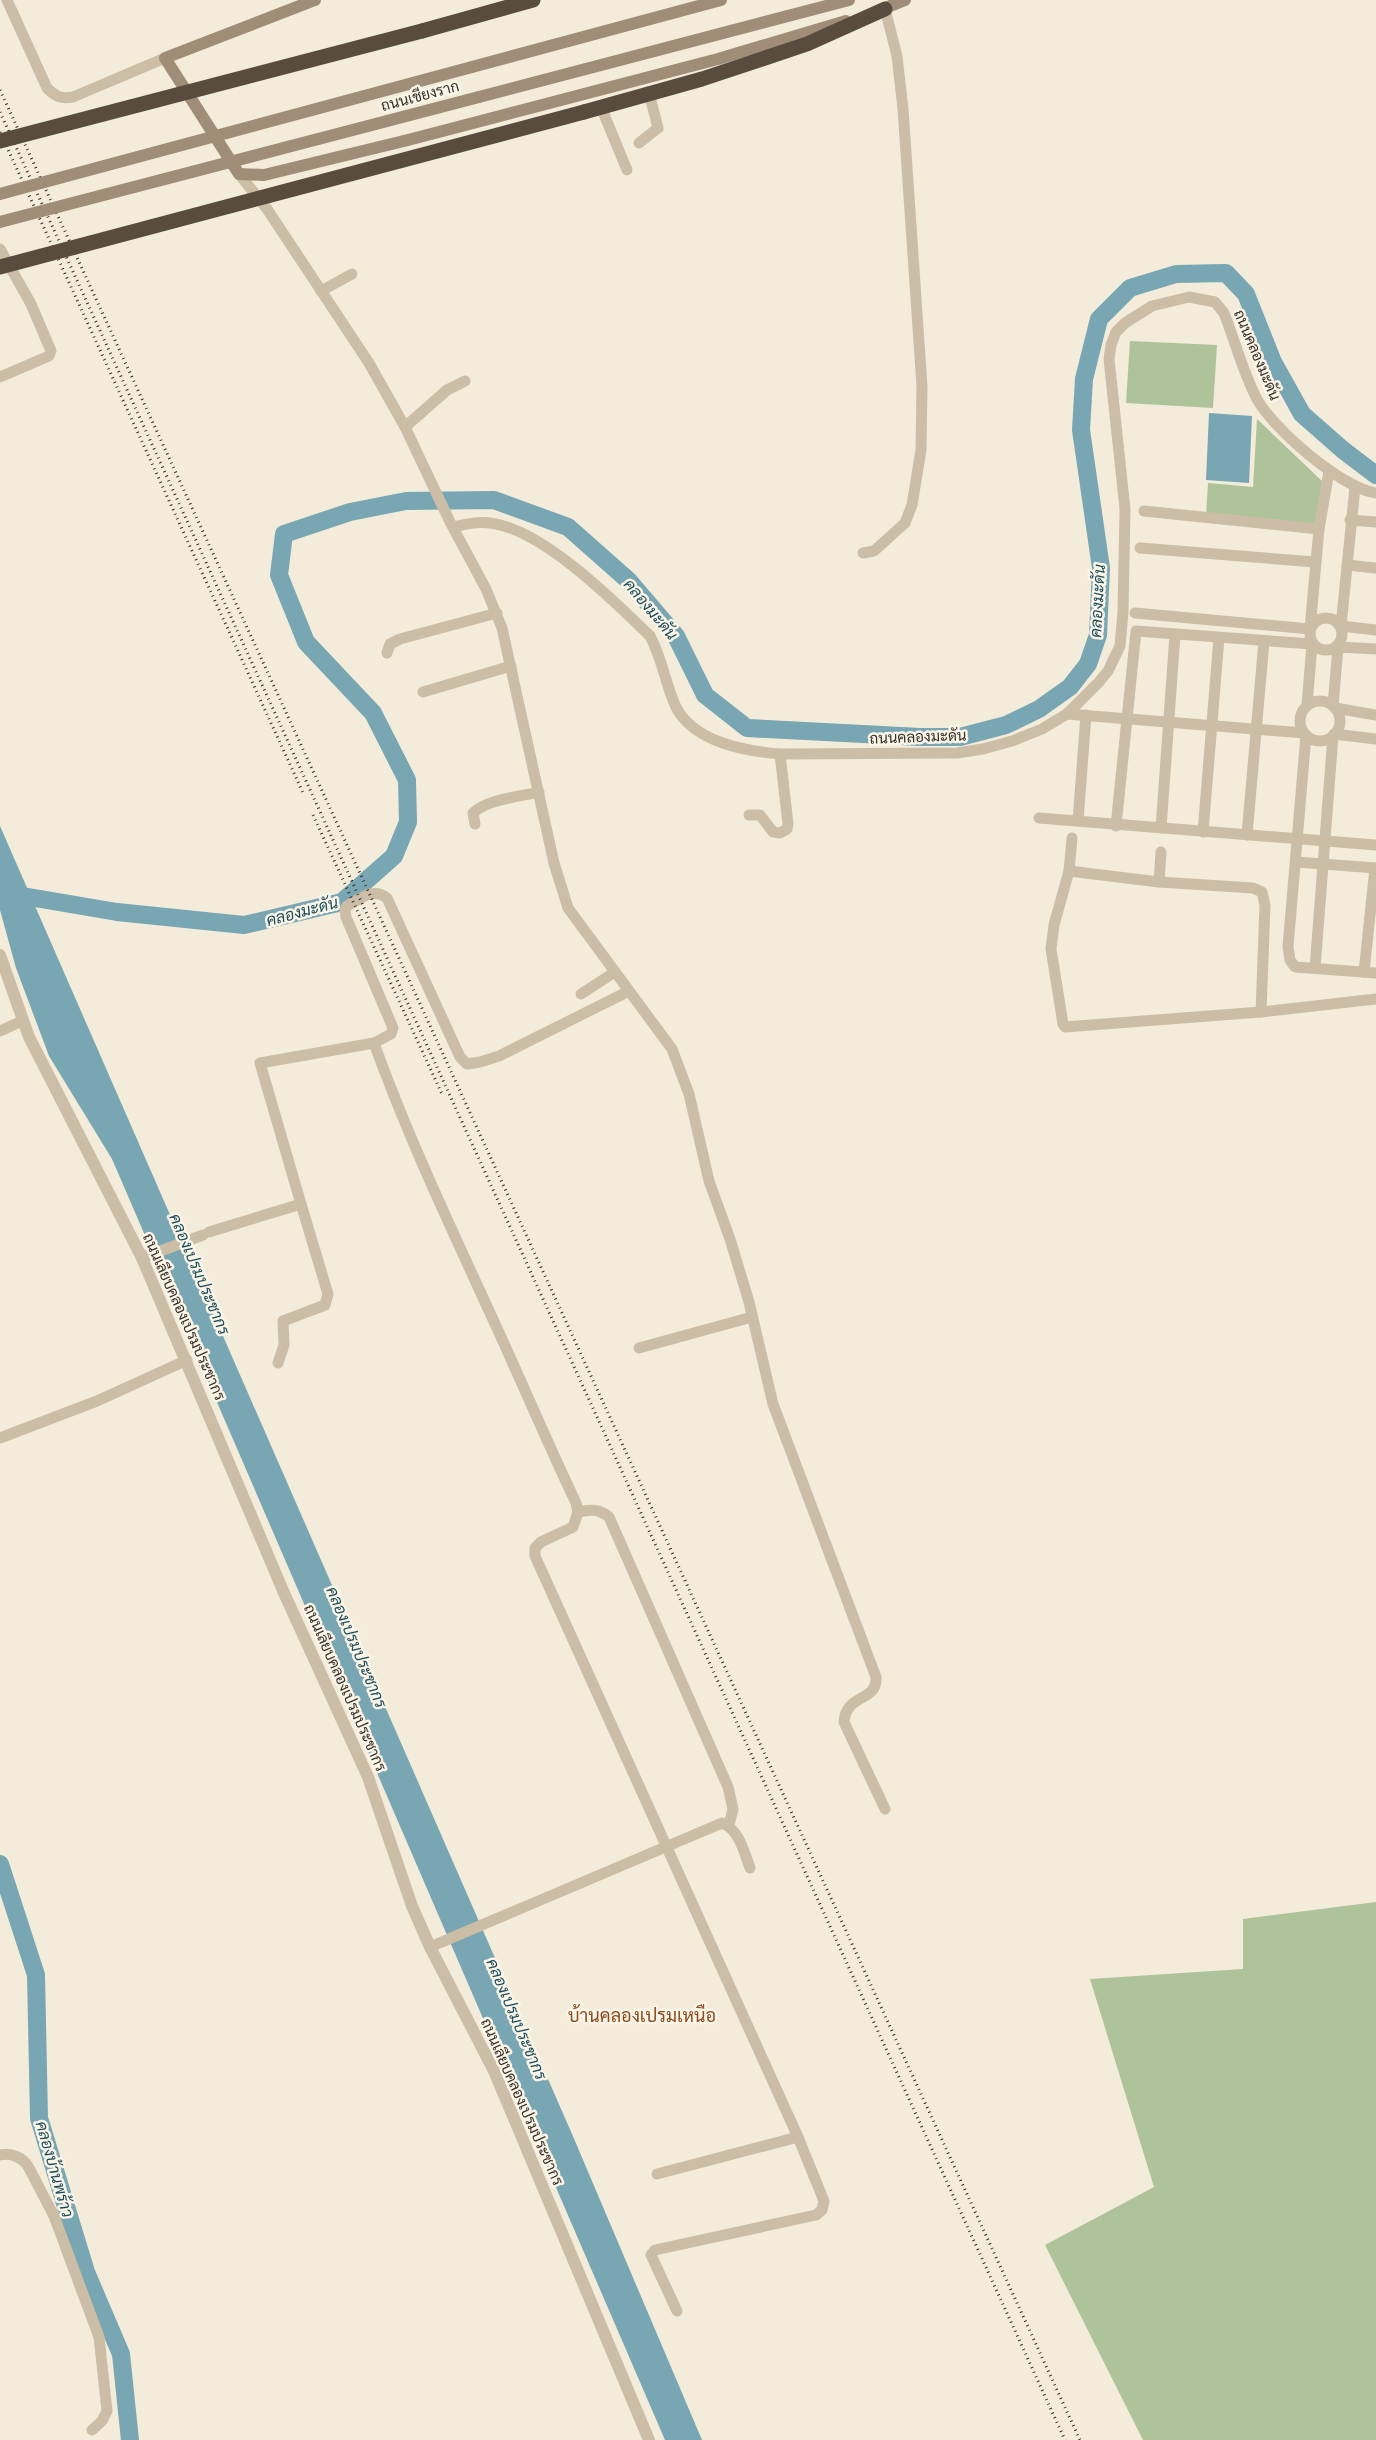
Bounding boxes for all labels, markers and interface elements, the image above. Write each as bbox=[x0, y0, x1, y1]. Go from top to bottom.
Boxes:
street label: ถนนเชียงราก bbox=[378, 75, 461, 115]
street label: ถนนคลองมะดัน bbox=[1230, 306, 1286, 403]
water label: คลองมะดัน bbox=[1084, 564, 1110, 638]
water label: คลองมะดัน bbox=[619, 574, 683, 644]
street label: ถนนคลองมะดัน bbox=[869, 724, 967, 748]
water label: คลองมะดัน bbox=[264, 891, 340, 931]
water label: คลองเปรมประชากร bbox=[165, 1210, 236, 1339]
street label: ถนนเลียบคลองเปรมประชากร bbox=[139, 1230, 231, 1403]
water label: คลองเปรมประชากร bbox=[322, 1583, 393, 1712]
street label: ถนนเลียบคลองเปรมประชากร bbox=[300, 1601, 392, 1774]
water label: คลองเปรมประชากร bbox=[482, 1955, 553, 2084]
district label: บ้านคลองเปรมเหนือ bbox=[568, 2003, 716, 2027]
street label: ถนนเลียบคลองเปรมประชากร bbox=[477, 2015, 569, 2188]
water label: คลองบ้านพร้าว bbox=[31, 2118, 79, 2220]

